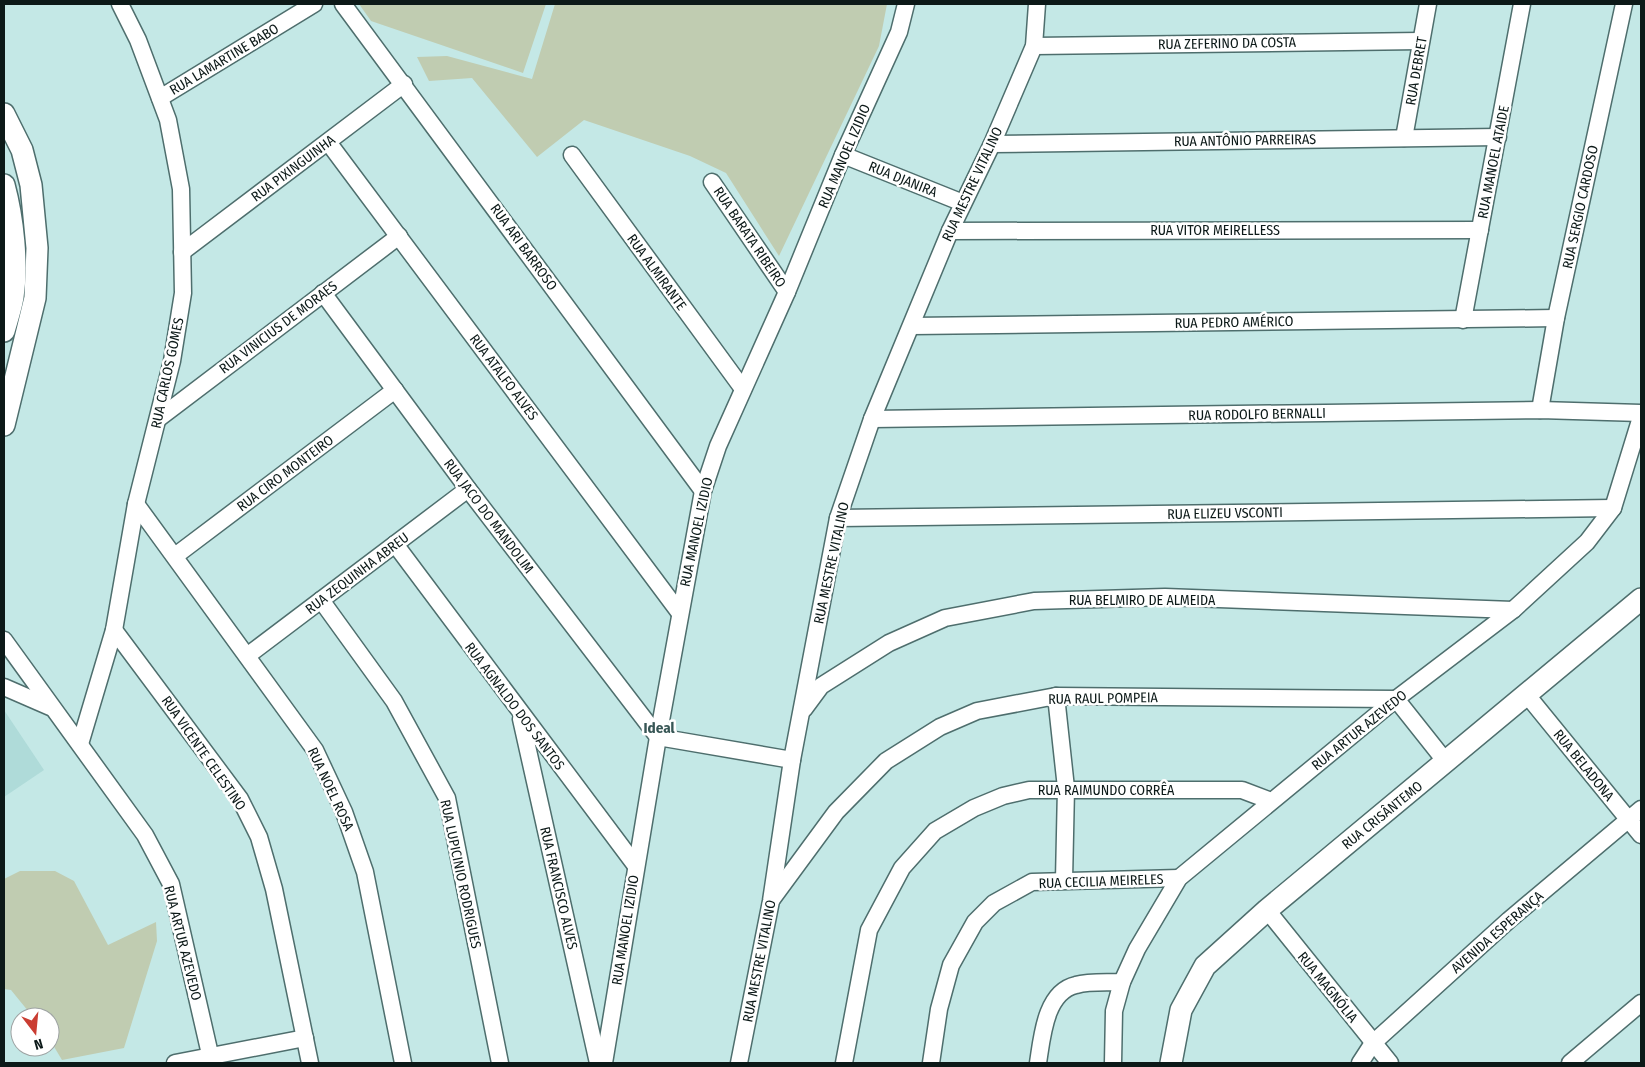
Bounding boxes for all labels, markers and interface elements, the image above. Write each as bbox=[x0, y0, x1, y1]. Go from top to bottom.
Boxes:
street label: RUA LAMARTINE BABO bbox=[167, 20, 282, 99]
street label: RUA ZEFERINO DA COSTA bbox=[1158, 34, 1297, 53]
street label: RUA DEBRET bbox=[1402, 35, 1431, 107]
street label: RUA MANOEL IZIDIO bbox=[815, 101, 874, 211]
street label: RUA MANOEL ATAIDE bbox=[1474, 104, 1513, 220]
street label: RUA MESTRE VITALINO bbox=[938, 124, 1007, 244]
street label: RUA ANTÔNIO PARREIRAS bbox=[1174, 130, 1316, 150]
street label: RUA PIXINGUINHA bbox=[248, 131, 339, 205]
street label: RUA SERGIO CARDOSO bbox=[1559, 144, 1602, 270]
street label: RUA DJANIRA bbox=[866, 158, 940, 201]
street label: RUA BARATA RIBEIRO bbox=[710, 184, 790, 291]
street label: RUA ARI BARROSO bbox=[486, 201, 561, 294]
street label: RUA VITOR MEIRELLESS bbox=[1150, 222, 1280, 239]
street label: RUA ALMIRANTE bbox=[623, 231, 690, 314]
street label: RUA VINICIUS DE MORAES bbox=[216, 277, 341, 377]
street label: RUA PEDRO AMÉRICO bbox=[1175, 312, 1294, 332]
street label: RUA CARLOS GOMES bbox=[147, 316, 188, 430]
street label: RUA ATALFO ALVES bbox=[466, 331, 542, 424]
street label: RUA RODOLFO BERNALLI bbox=[1188, 405, 1326, 424]
street label: RUA CIRO MONTEIRO bbox=[234, 431, 337, 515]
street label: RUA JACO DO MANDOLIM bbox=[440, 456, 537, 577]
street label: RUA MANOEL IZIDIO bbox=[677, 476, 716, 588]
street label: RUA MESTRE VITALINO bbox=[810, 500, 853, 626]
street label: RUA ELIZEU VSCONTI bbox=[1167, 504, 1283, 523]
street label: RUA ZEQUINHA ABREU bbox=[302, 529, 412, 618]
street label: RUA BELMIRO DE ALMEIDA bbox=[1069, 592, 1216, 609]
street label: RUA AGNALDO DOS SANTOS bbox=[461, 639, 568, 774]
street label: RUA ARTUR AZEVEDO bbox=[1308, 687, 1411, 774]
street label: RUA RAUL POMPEIA bbox=[1048, 689, 1159, 708]
street label: RUA VICENTE CELESTINO bbox=[158, 693, 250, 814]
district label: Ideal bbox=[643, 719, 675, 737]
street label: RUA BELADONA bbox=[1550, 726, 1618, 805]
street label: RUA NOEL ROSA bbox=[304, 745, 358, 834]
street label: RUA CRISÂNTEMO bbox=[1338, 777, 1426, 853]
street label: RUA RAIMUNDO CORRÊA bbox=[1038, 781, 1175, 799]
street label: RUA LUPICINIO RODRIGUES bbox=[436, 798, 485, 950]
street label: RUA FRANCISCO ALVES bbox=[536, 825, 581, 951]
street label: RUA CECILIA MEIRELES bbox=[1038, 871, 1164, 892]
street label: RUA MANOEL IZIDIO bbox=[608, 873, 643, 986]
street label: RUA ARTUR AZEVEDO bbox=[160, 884, 205, 1003]
street label: AVENIDA ESPERANÇA bbox=[1448, 887, 1547, 977]
street label: RUA MESTRE VITALINO bbox=[739, 898, 780, 1024]
street label: RUA MAGNÓLIA bbox=[1294, 948, 1362, 1027]
north arrow bbox=[10, 1007, 60, 1057]
text: N bbox=[32, 1035, 45, 1053]

